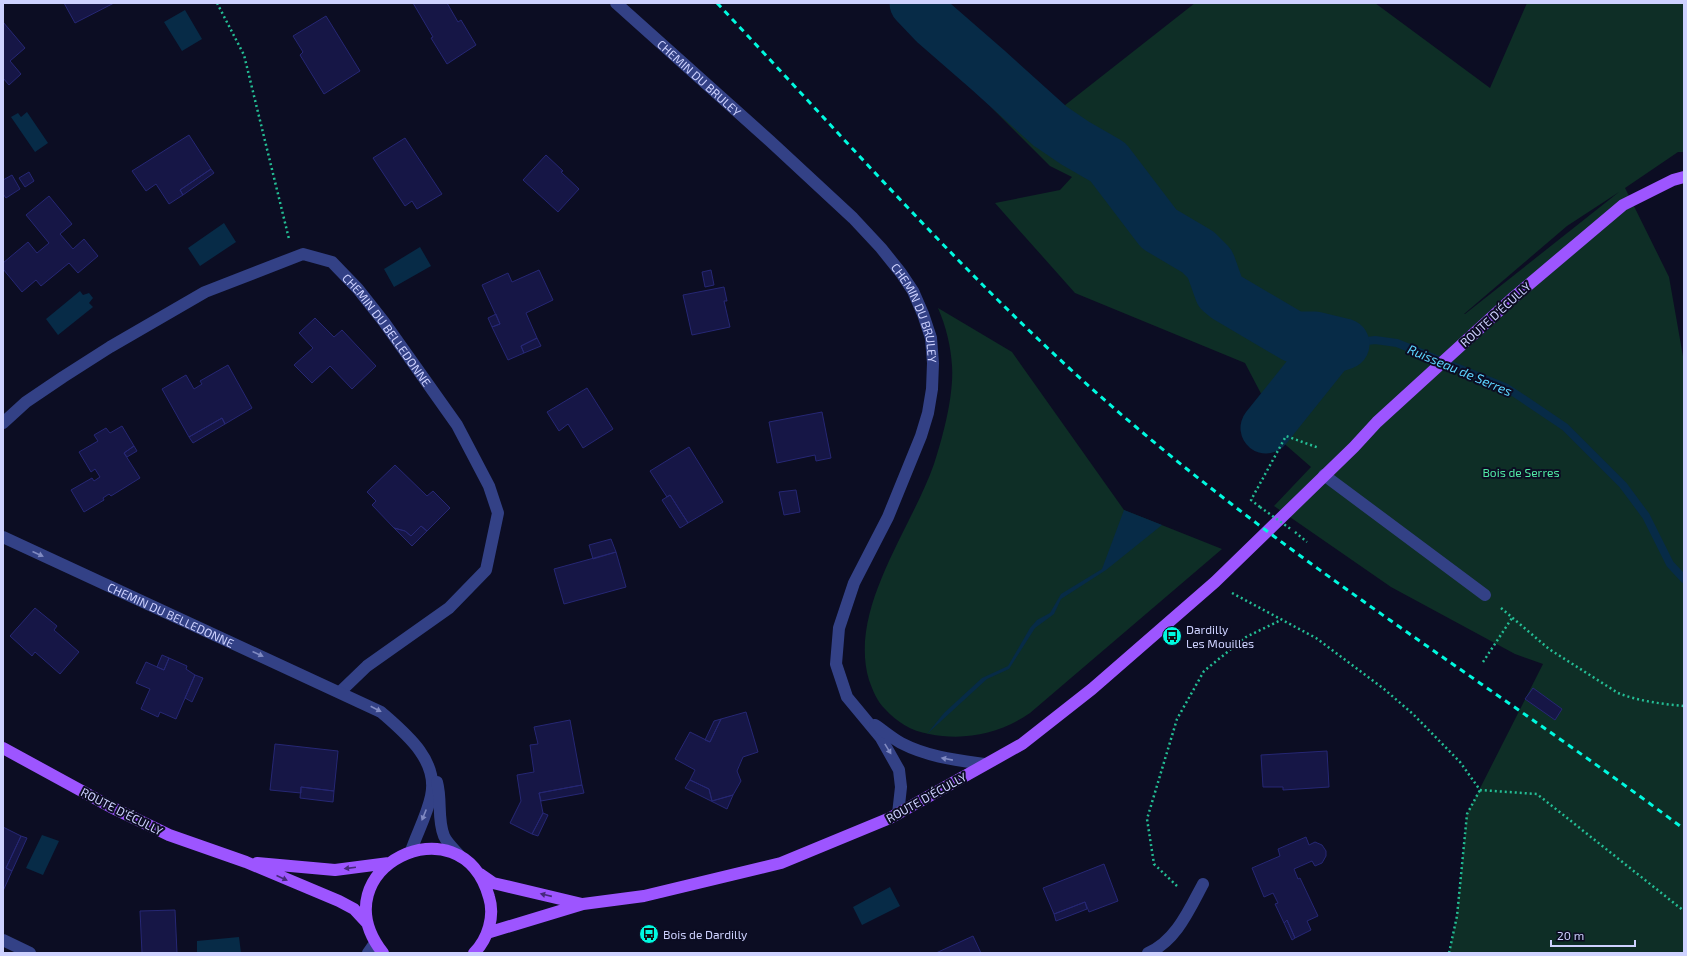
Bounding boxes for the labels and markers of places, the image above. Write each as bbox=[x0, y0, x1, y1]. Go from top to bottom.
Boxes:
place label: Dardilly Les Mouilles bbox=[1186, 622, 1254, 650]
bus stop icon: Dardilly Les Mouilles bbox=[1161, 625, 1183, 647]
bus stop icon: Bois de Dardilly bbox=[638, 923, 660, 945]
place label: Bois de Dardilly bbox=[663, 927, 748, 941]

